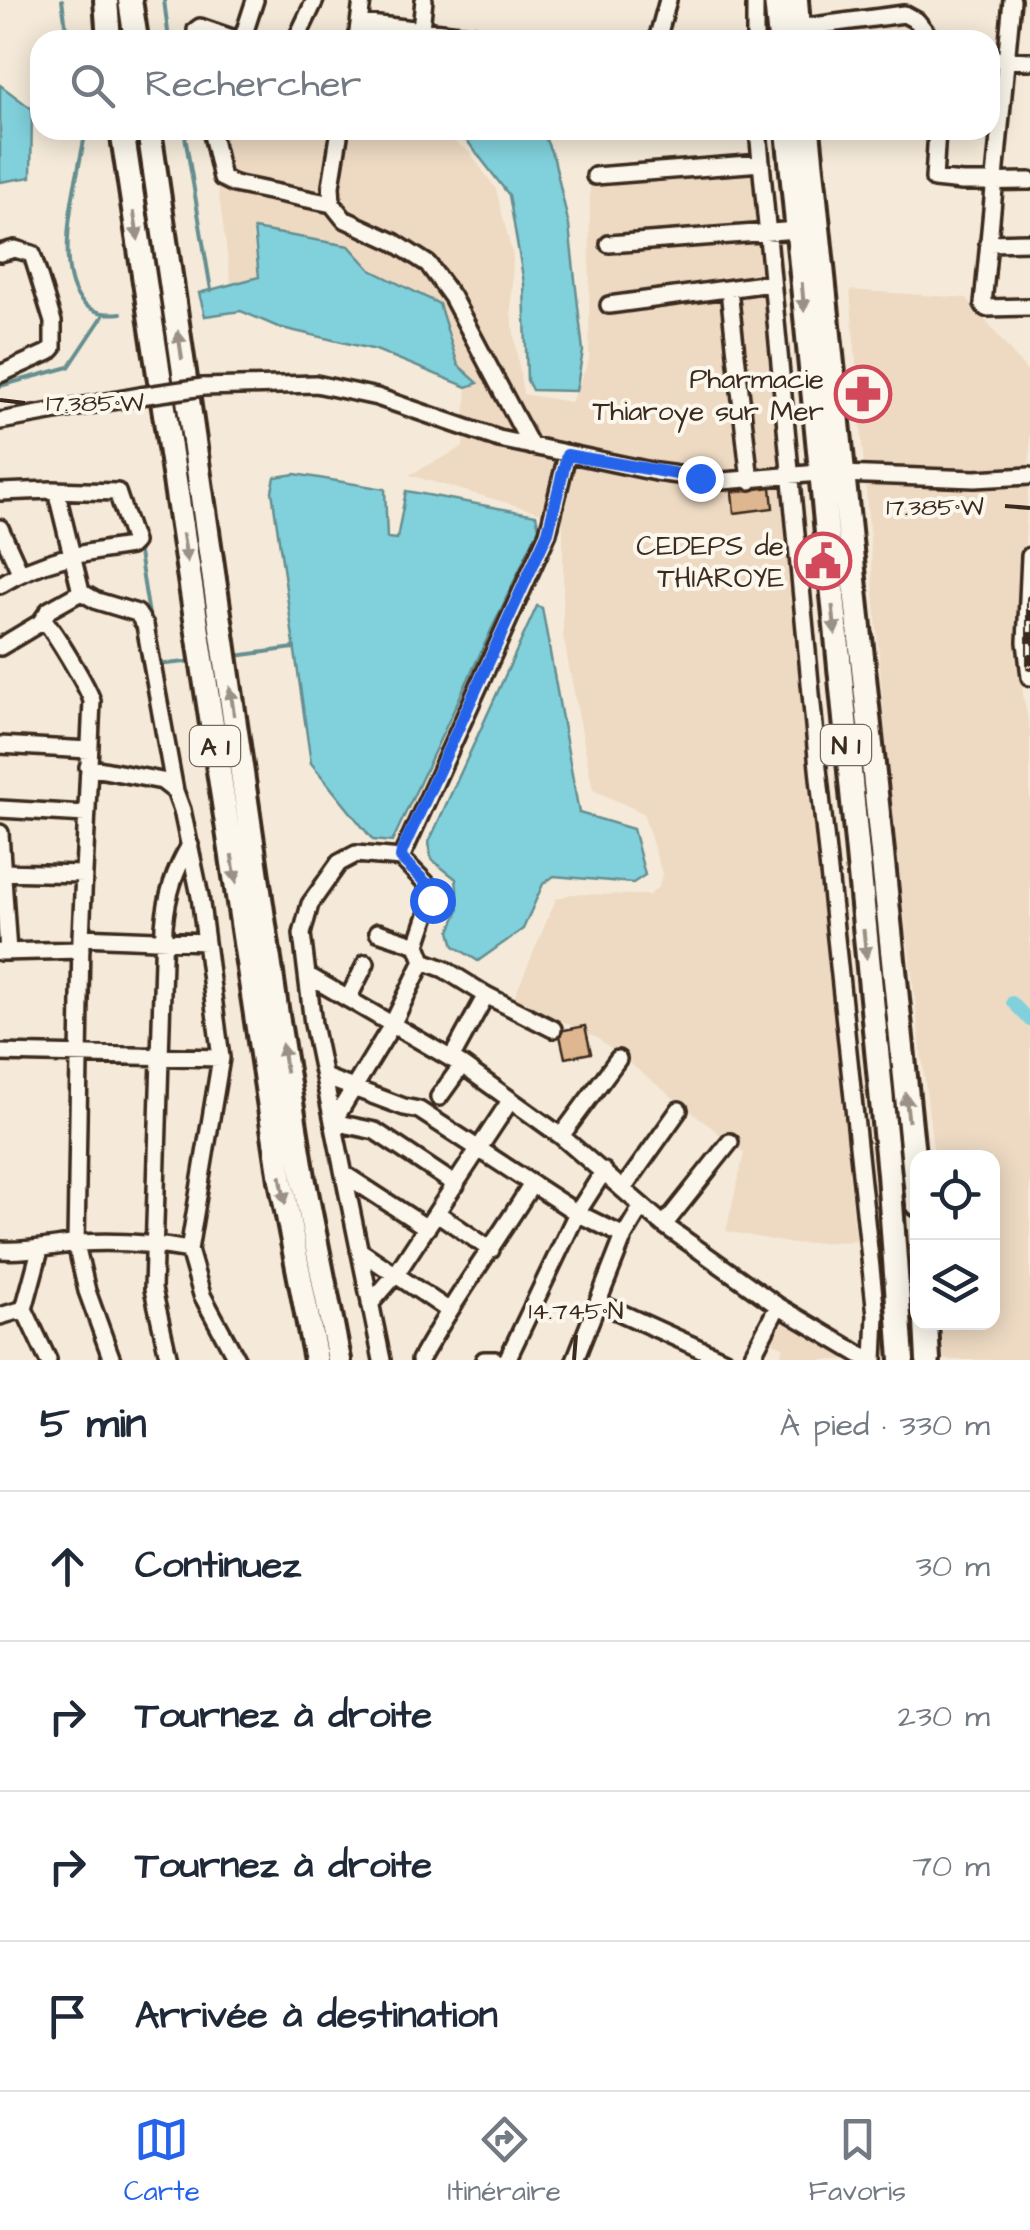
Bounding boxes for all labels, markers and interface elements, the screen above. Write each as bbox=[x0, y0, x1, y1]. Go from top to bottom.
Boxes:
search box bbox=[30, 30, 1000, 140]
icon: search bbox=[65, 58, 120, 113]
text: Rechercher bbox=[145, 59, 361, 111]
one-way arrow bbox=[129, 211, 145, 243]
one-way arrow bbox=[795, 281, 811, 313]
one-way arrow bbox=[172, 329, 188, 360]
place label: Pharmacie Thiaroye sur Mer bbox=[593, 360, 824, 433]
pharmacy icon: Pharmacie Thiaroye sur Mer bbox=[833, 364, 893, 424]
text: 17.385°W bbox=[46, 386, 144, 421]
route end bbox=[678, 456, 724, 502]
text: 17.385°W bbox=[886, 490, 984, 525]
place label: CEDEPS de THIAROYE bbox=[636, 527, 784, 598]
public building icon: CEDEPS de THIAROYE bbox=[793, 531, 853, 591]
one-way arrow bbox=[178, 532, 193, 564]
one-way arrow bbox=[826, 605, 842, 637]
one-way arrow bbox=[223, 685, 239, 717]
road number: N 1 bbox=[821, 725, 871, 765]
road number: A 1 bbox=[190, 726, 240, 766]
one-way arrow bbox=[226, 854, 242, 885]
route start bbox=[410, 878, 456, 924]
one-way arrow bbox=[858, 928, 874, 960]
one-way arrow bbox=[275, 1041, 291, 1073]
one-way arrow bbox=[899, 1091, 915, 1123]
map controls bbox=[910, 1150, 1000, 1330]
button: locate bbox=[910, 1150, 1000, 1240]
one-way arrow bbox=[276, 1175, 291, 1206]
button: layers bbox=[910, 1240, 1000, 1330]
text: 14.745°N bbox=[529, 1294, 624, 1329]
text: 5 min bbox=[40, 1396, 147, 1454]
text: À pied · 330 m bbox=[780, 1403, 990, 1448]
icon: ahead bbox=[40, 1539, 95, 1594]
text: Continuez bbox=[135, 1540, 301, 1592]
text: 30 m bbox=[916, 1544, 990, 1589]
icon: right bbox=[40, 1689, 95, 1744]
text: Tournez à droite bbox=[135, 1690, 432, 1742]
text: 230 m bbox=[898, 1694, 990, 1739]
icon: right bbox=[40, 1839, 95, 1894]
text: Tournez à droite bbox=[135, 1840, 432, 1892]
text: 70 m bbox=[912, 1844, 990, 1889]
icon: arrive bbox=[40, 1989, 95, 2044]
text: Arrivée à destination bbox=[135, 1990, 498, 2042]
tab: Carte bbox=[124, 2112, 200, 2211]
tab: Itinéraire bbox=[447, 2112, 561, 2211]
tab: Favoris bbox=[809, 2112, 906, 2211]

